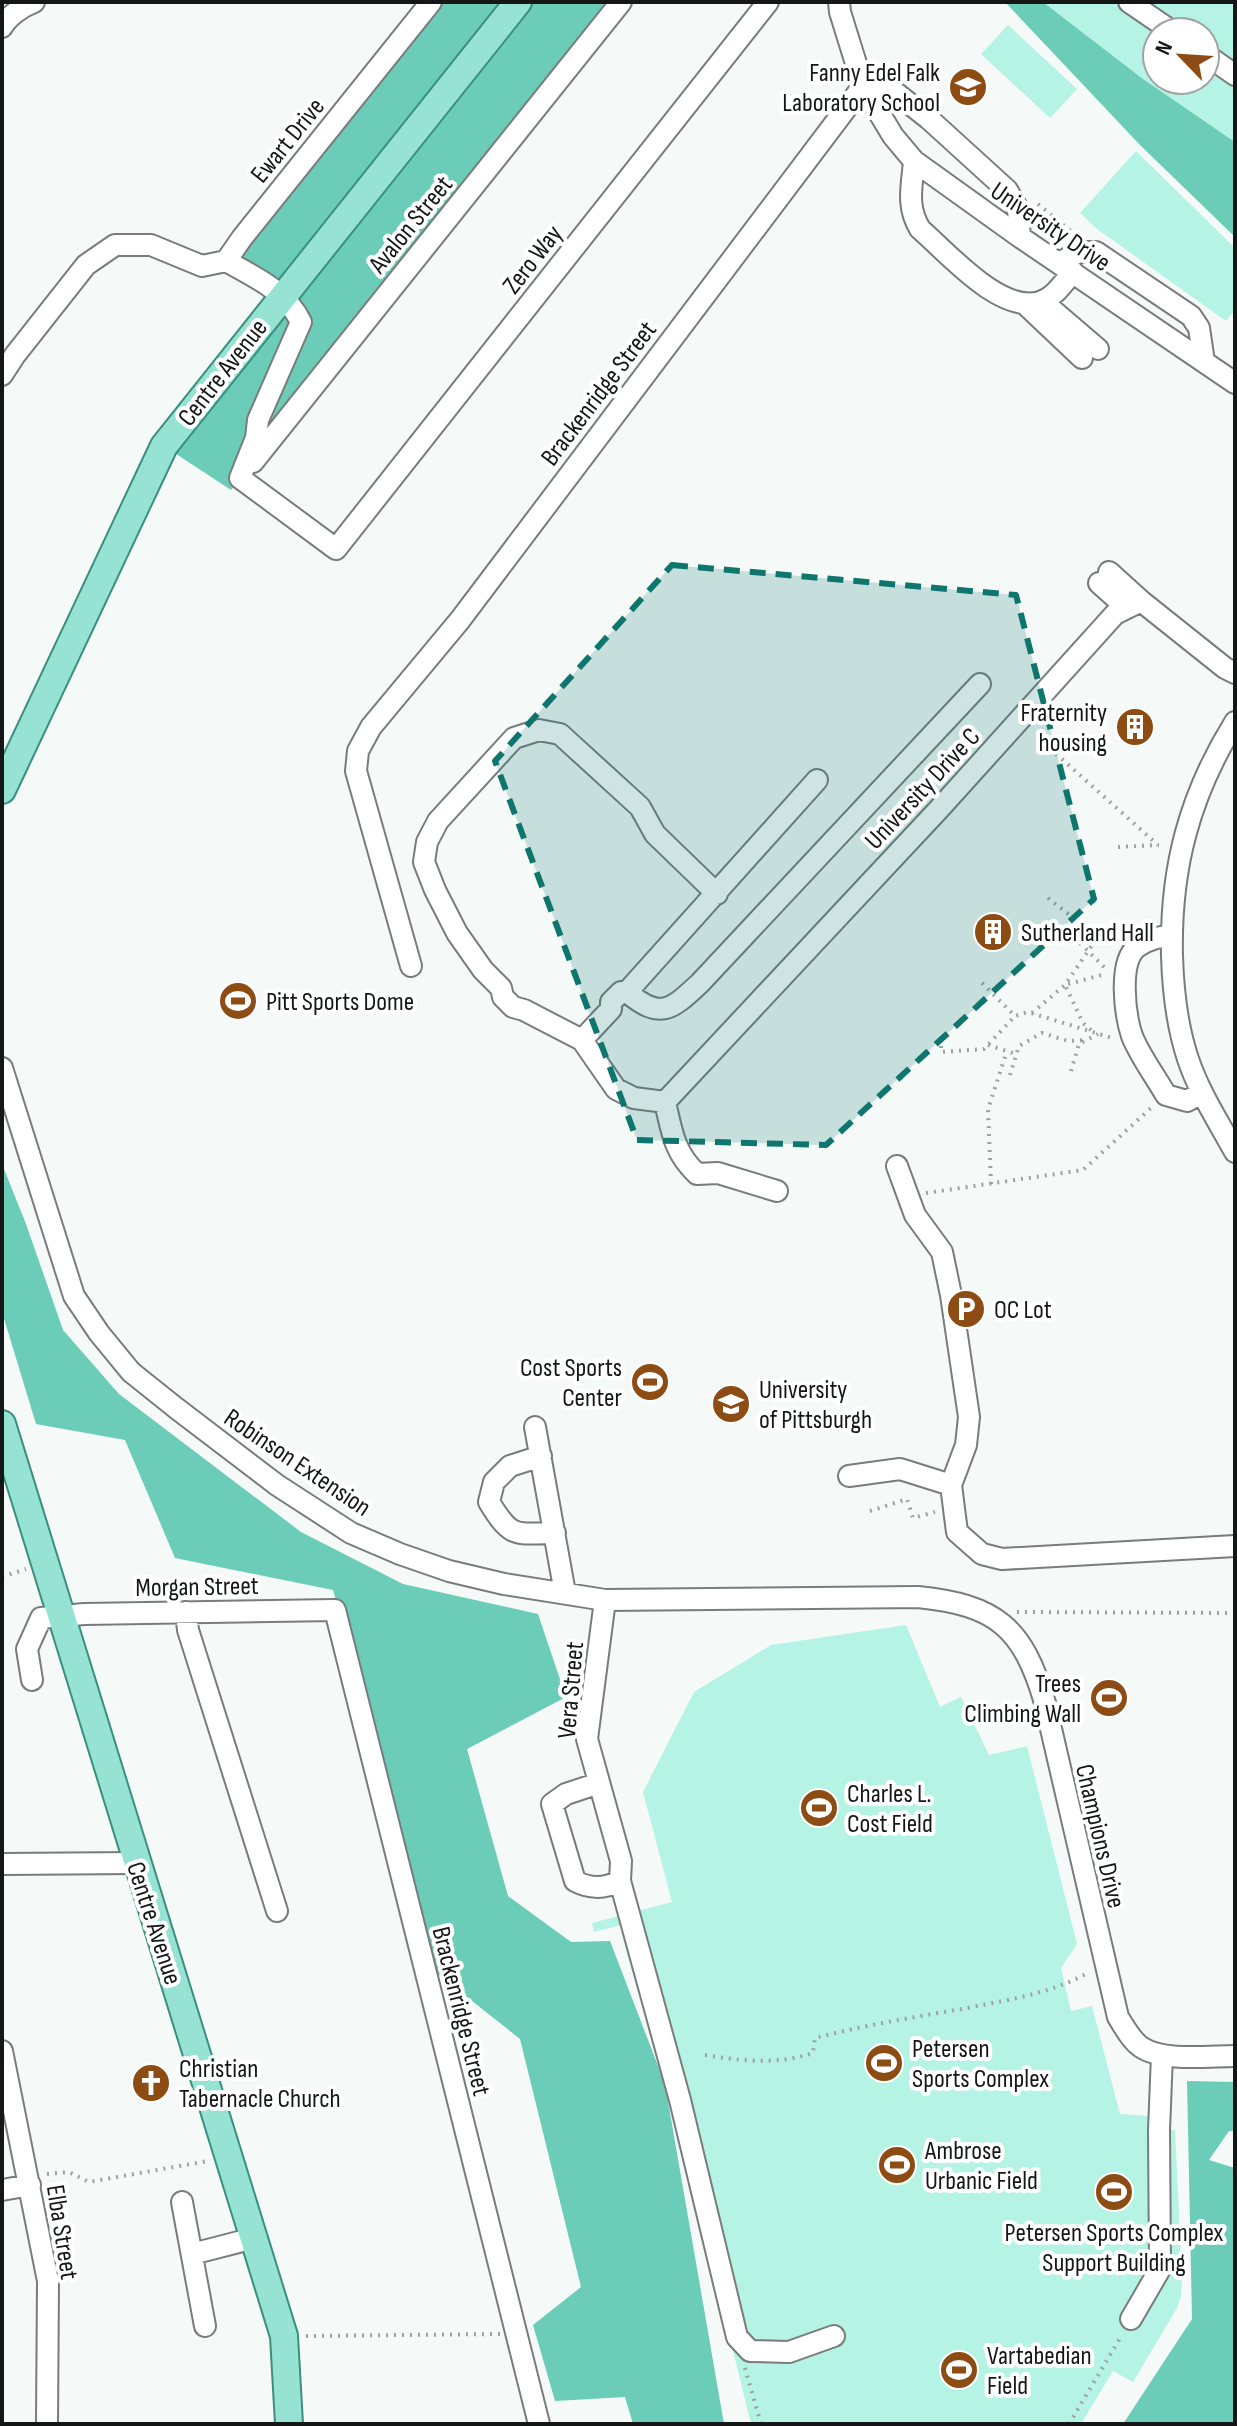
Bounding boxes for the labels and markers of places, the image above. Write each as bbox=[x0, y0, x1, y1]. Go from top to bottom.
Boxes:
place label: Fanny Edel Falk Laboratory School bbox=[782, 58, 940, 119]
school or university icon: Fanny Edel Falk Laboratory School bbox=[947, 66, 989, 108]
place label: Fraternity housing bbox=[1020, 698, 1107, 759]
building icon: Fraternity housing bbox=[1114, 706, 1156, 748]
building icon: Sutherland Hall bbox=[972, 911, 1014, 953]
place label: Sutherland Hall bbox=[1021, 918, 1154, 949]
sports icon: Pitt Sports Dome bbox=[217, 980, 259, 1022]
place label: Pitt Sports Dome bbox=[266, 987, 414, 1018]
parking icon: OC Lot bbox=[945, 1288, 987, 1330]
place label: OC Lot bbox=[994, 1295, 1052, 1326]
place label: Cost Sports Center bbox=[520, 1353, 623, 1414]
sports icon: Cost Sports Center bbox=[629, 1361, 671, 1403]
place label: University of Pittsburgh bbox=[759, 1375, 872, 1436]
school or university icon: University of Pittsburgh bbox=[710, 1383, 752, 1425]
place label: Trees Climbing Wall bbox=[964, 1669, 1081, 1730]
sports icon: Trees Climbing Wall bbox=[1088, 1677, 1130, 1719]
place label: Charles L. Cost Field bbox=[847, 1779, 933, 1840]
sports icon: Charles L. Cost Field bbox=[798, 1787, 840, 1829]
place label: Petersen Sports Complex bbox=[912, 2034, 1049, 2095]
sports icon: Petersen Sports Complex bbox=[863, 2042, 905, 2084]
place label: Christian Tabernacle Church bbox=[179, 2054, 341, 2115]
church icon: Christian Tabernacle Church bbox=[130, 2062, 172, 2104]
place label: Ambrose Urbanic Field bbox=[924, 2136, 1038, 2197]
sports icon: Ambrose Urbanic Field bbox=[876, 2144, 918, 2186]
sports icon: Petersen Sports Complex Support Building bbox=[1093, 2171, 1135, 2213]
place label: Petersen Sports Complex Support Building bbox=[1005, 2218, 1224, 2279]
place label: Vartabedian Field bbox=[987, 2341, 1092, 2402]
sports icon: Vartabedian Field bbox=[938, 2349, 980, 2391]

